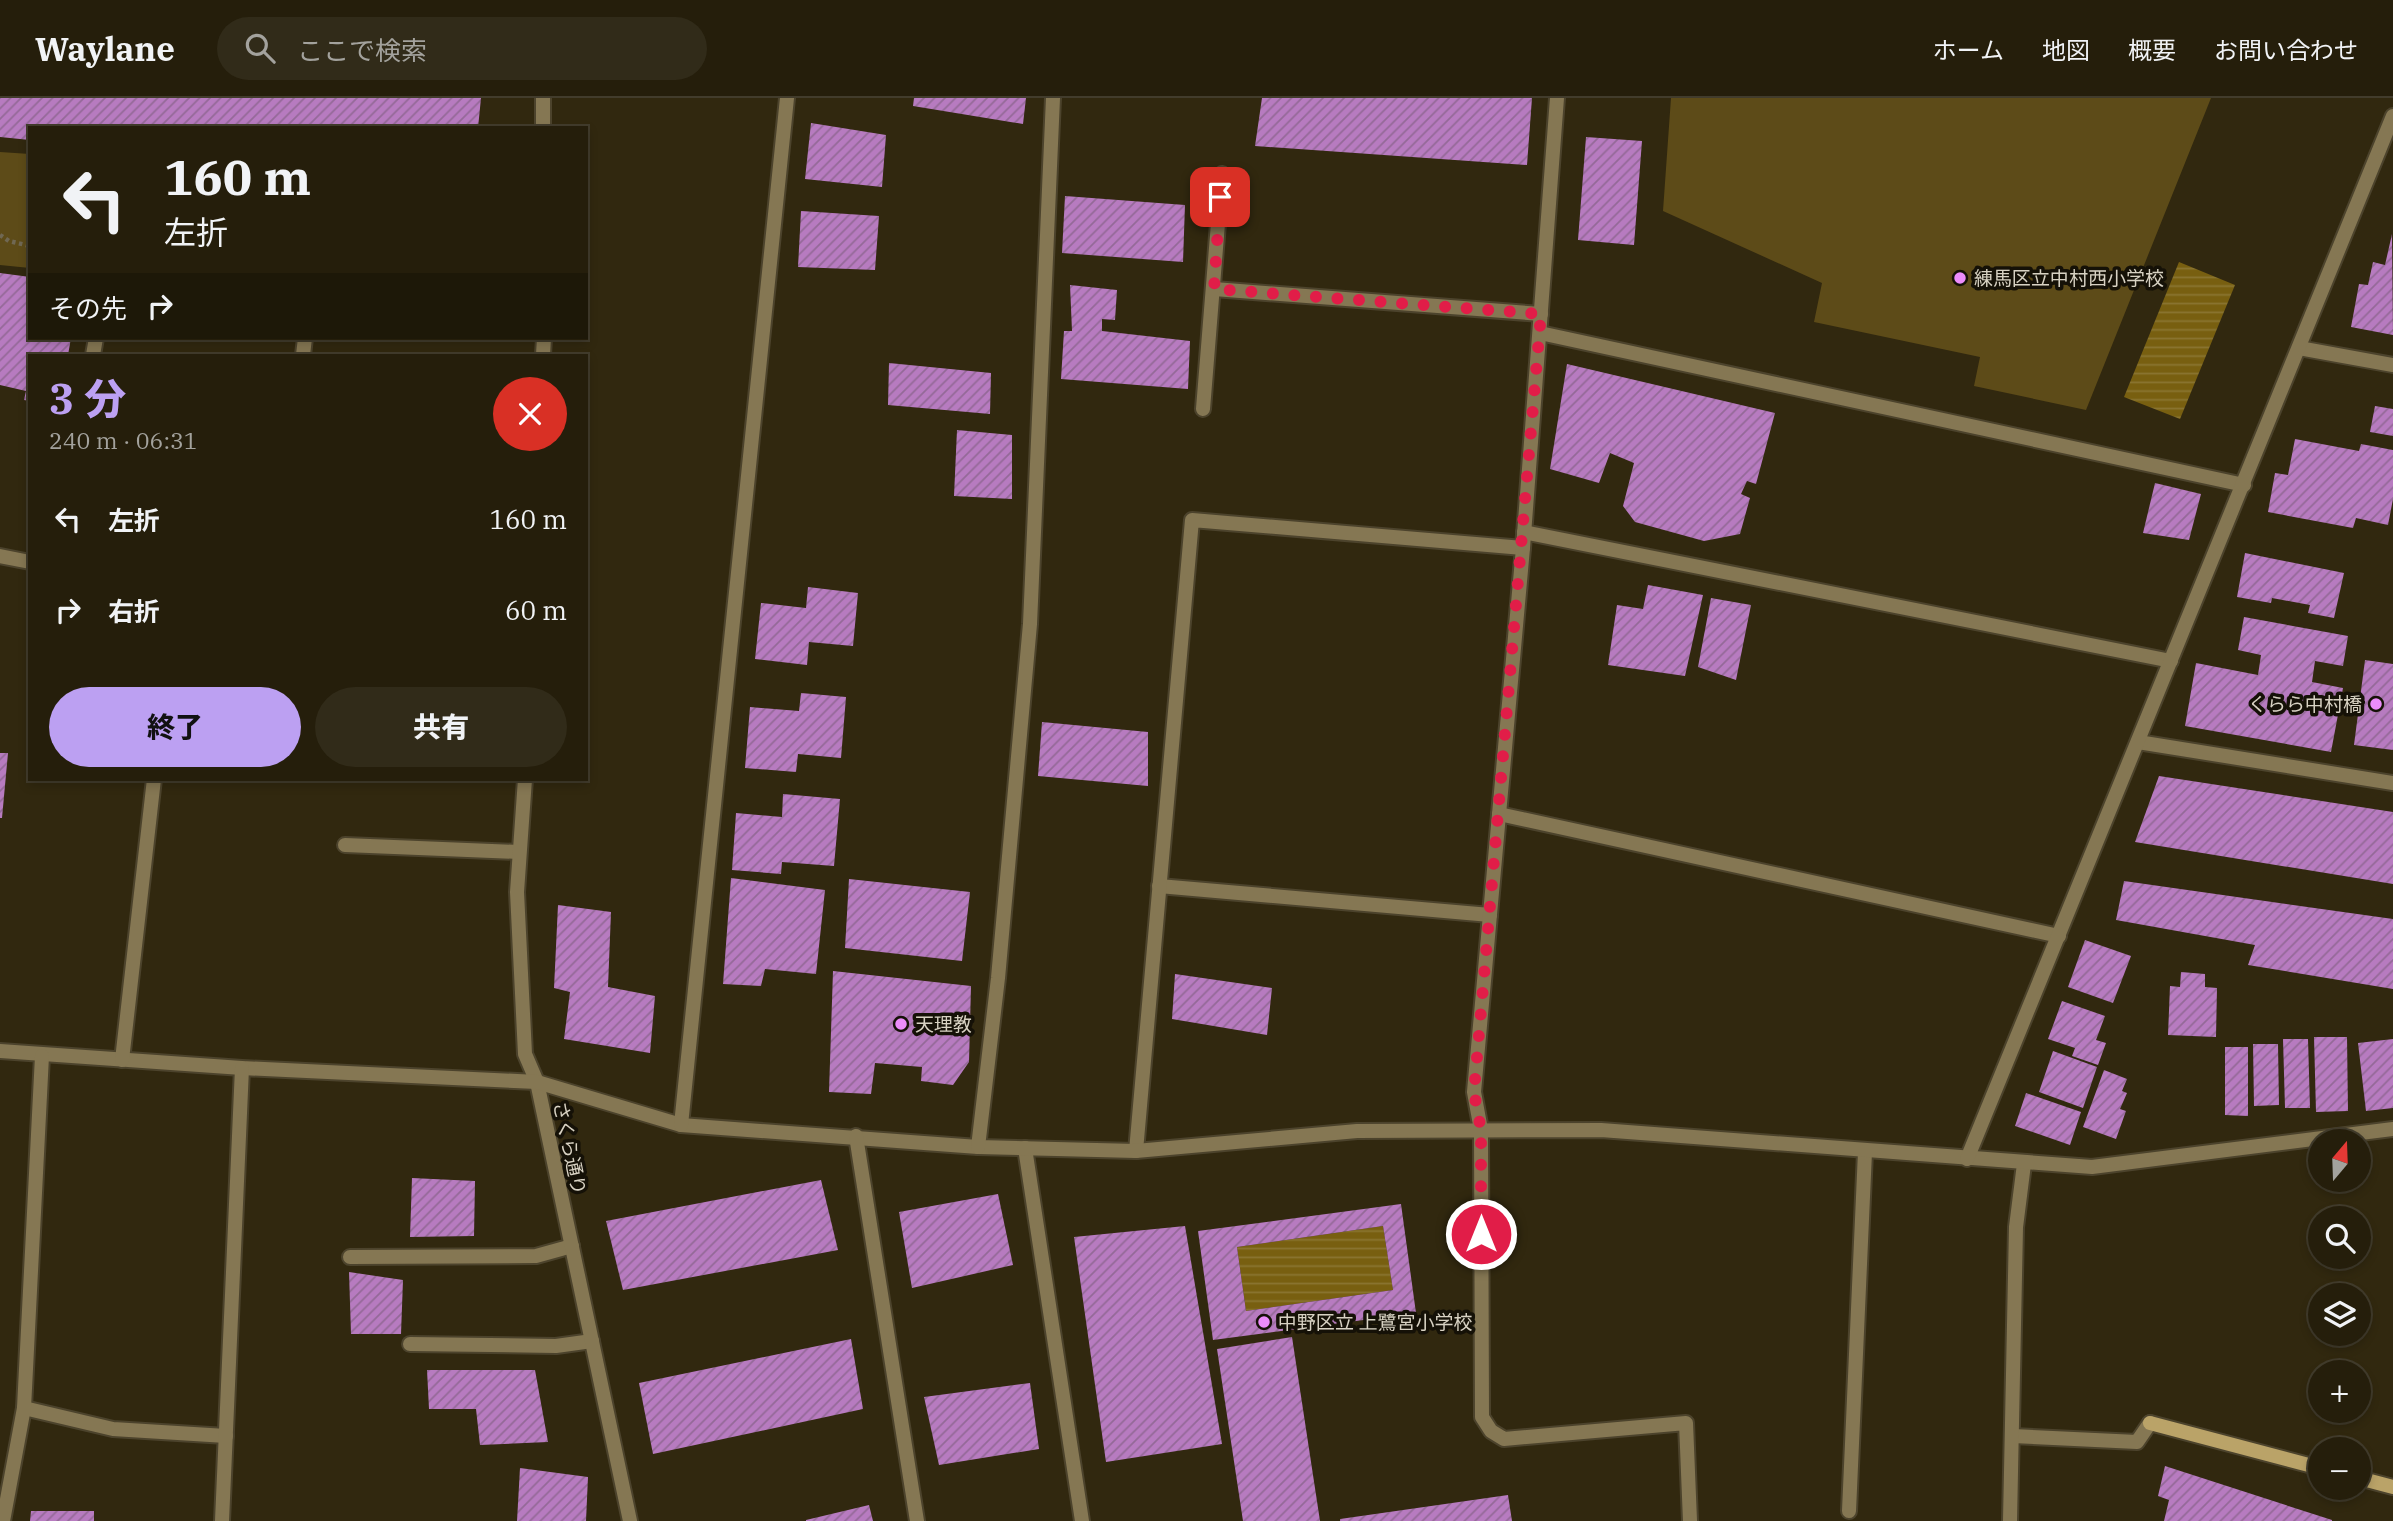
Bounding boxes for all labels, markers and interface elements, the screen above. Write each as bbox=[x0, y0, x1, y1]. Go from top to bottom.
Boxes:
search box bbox=[217, 17, 707, 80]
text: Waylane bbox=[35, 27, 175, 70]
icon: search bbox=[241, 29, 279, 67]
text: ここで検索 bbox=[297, 33, 427, 67]
text: ホーム bbox=[1933, 34, 2004, 66]
text: 地図 bbox=[2042, 34, 2090, 66]
text: 概要 bbox=[2128, 34, 2176, 66]
text: お問い合わせ bbox=[2214, 34, 2358, 66]
text: 160 m bbox=[164, 145, 311, 208]
icon: left bbox=[49, 154, 140, 245]
pin bbox=[1190, 167, 1250, 227]
icon: arrive bbox=[1201, 178, 1239, 216]
text: 左折 bbox=[164, 211, 228, 253]
place label: 練馬区立中村西小学校 bbox=[1974, 266, 2164, 290]
marker: 練馬区立中村西小学校 bbox=[1952, 270, 1968, 286]
icon: right bbox=[141, 287, 179, 325]
text: その先 bbox=[49, 291, 127, 325]
text: 3 分 bbox=[49, 371, 126, 426]
button: close bbox=[493, 377, 567, 451]
text: 240 m · 06:31 bbox=[49, 425, 198, 455]
icon: left bbox=[49, 500, 87, 538]
text: 160 m bbox=[489, 502, 567, 536]
text: 左折 bbox=[108, 503, 160, 537]
icon: right bbox=[49, 591, 87, 629]
text: 60 m bbox=[505, 593, 567, 627]
text: 右折 bbox=[108, 594, 160, 628]
button: 終了 bbox=[49, 687, 301, 767]
button: 共有 bbox=[315, 687, 567, 767]
place label: くらら中村橋 bbox=[2248, 692, 2362, 716]
marker: くらら中村橋 bbox=[2368, 696, 2384, 712]
place label: 天理教 bbox=[915, 1012, 972, 1036]
marker: 天理教 bbox=[893, 1016, 909, 1032]
street label: さくら通り bbox=[548, 1099, 592, 1197]
north arrow bbox=[2308, 1129, 2371, 1192]
map controls bbox=[2308, 1129, 2371, 1500]
position arrow bbox=[1444, 1197, 1518, 1271]
button: search bbox=[2308, 1206, 2371, 1269]
button: layers bbox=[2308, 1283, 2371, 1346]
place label: 中野区立 上鷺宮小学校 bbox=[1278, 1310, 1472, 1334]
marker: 中野区立 上鷺宮小学校 bbox=[1256, 1314, 1272, 1330]
button: + bbox=[2308, 1360, 2371, 1423]
button: − bbox=[2308, 1437, 2371, 1500]

